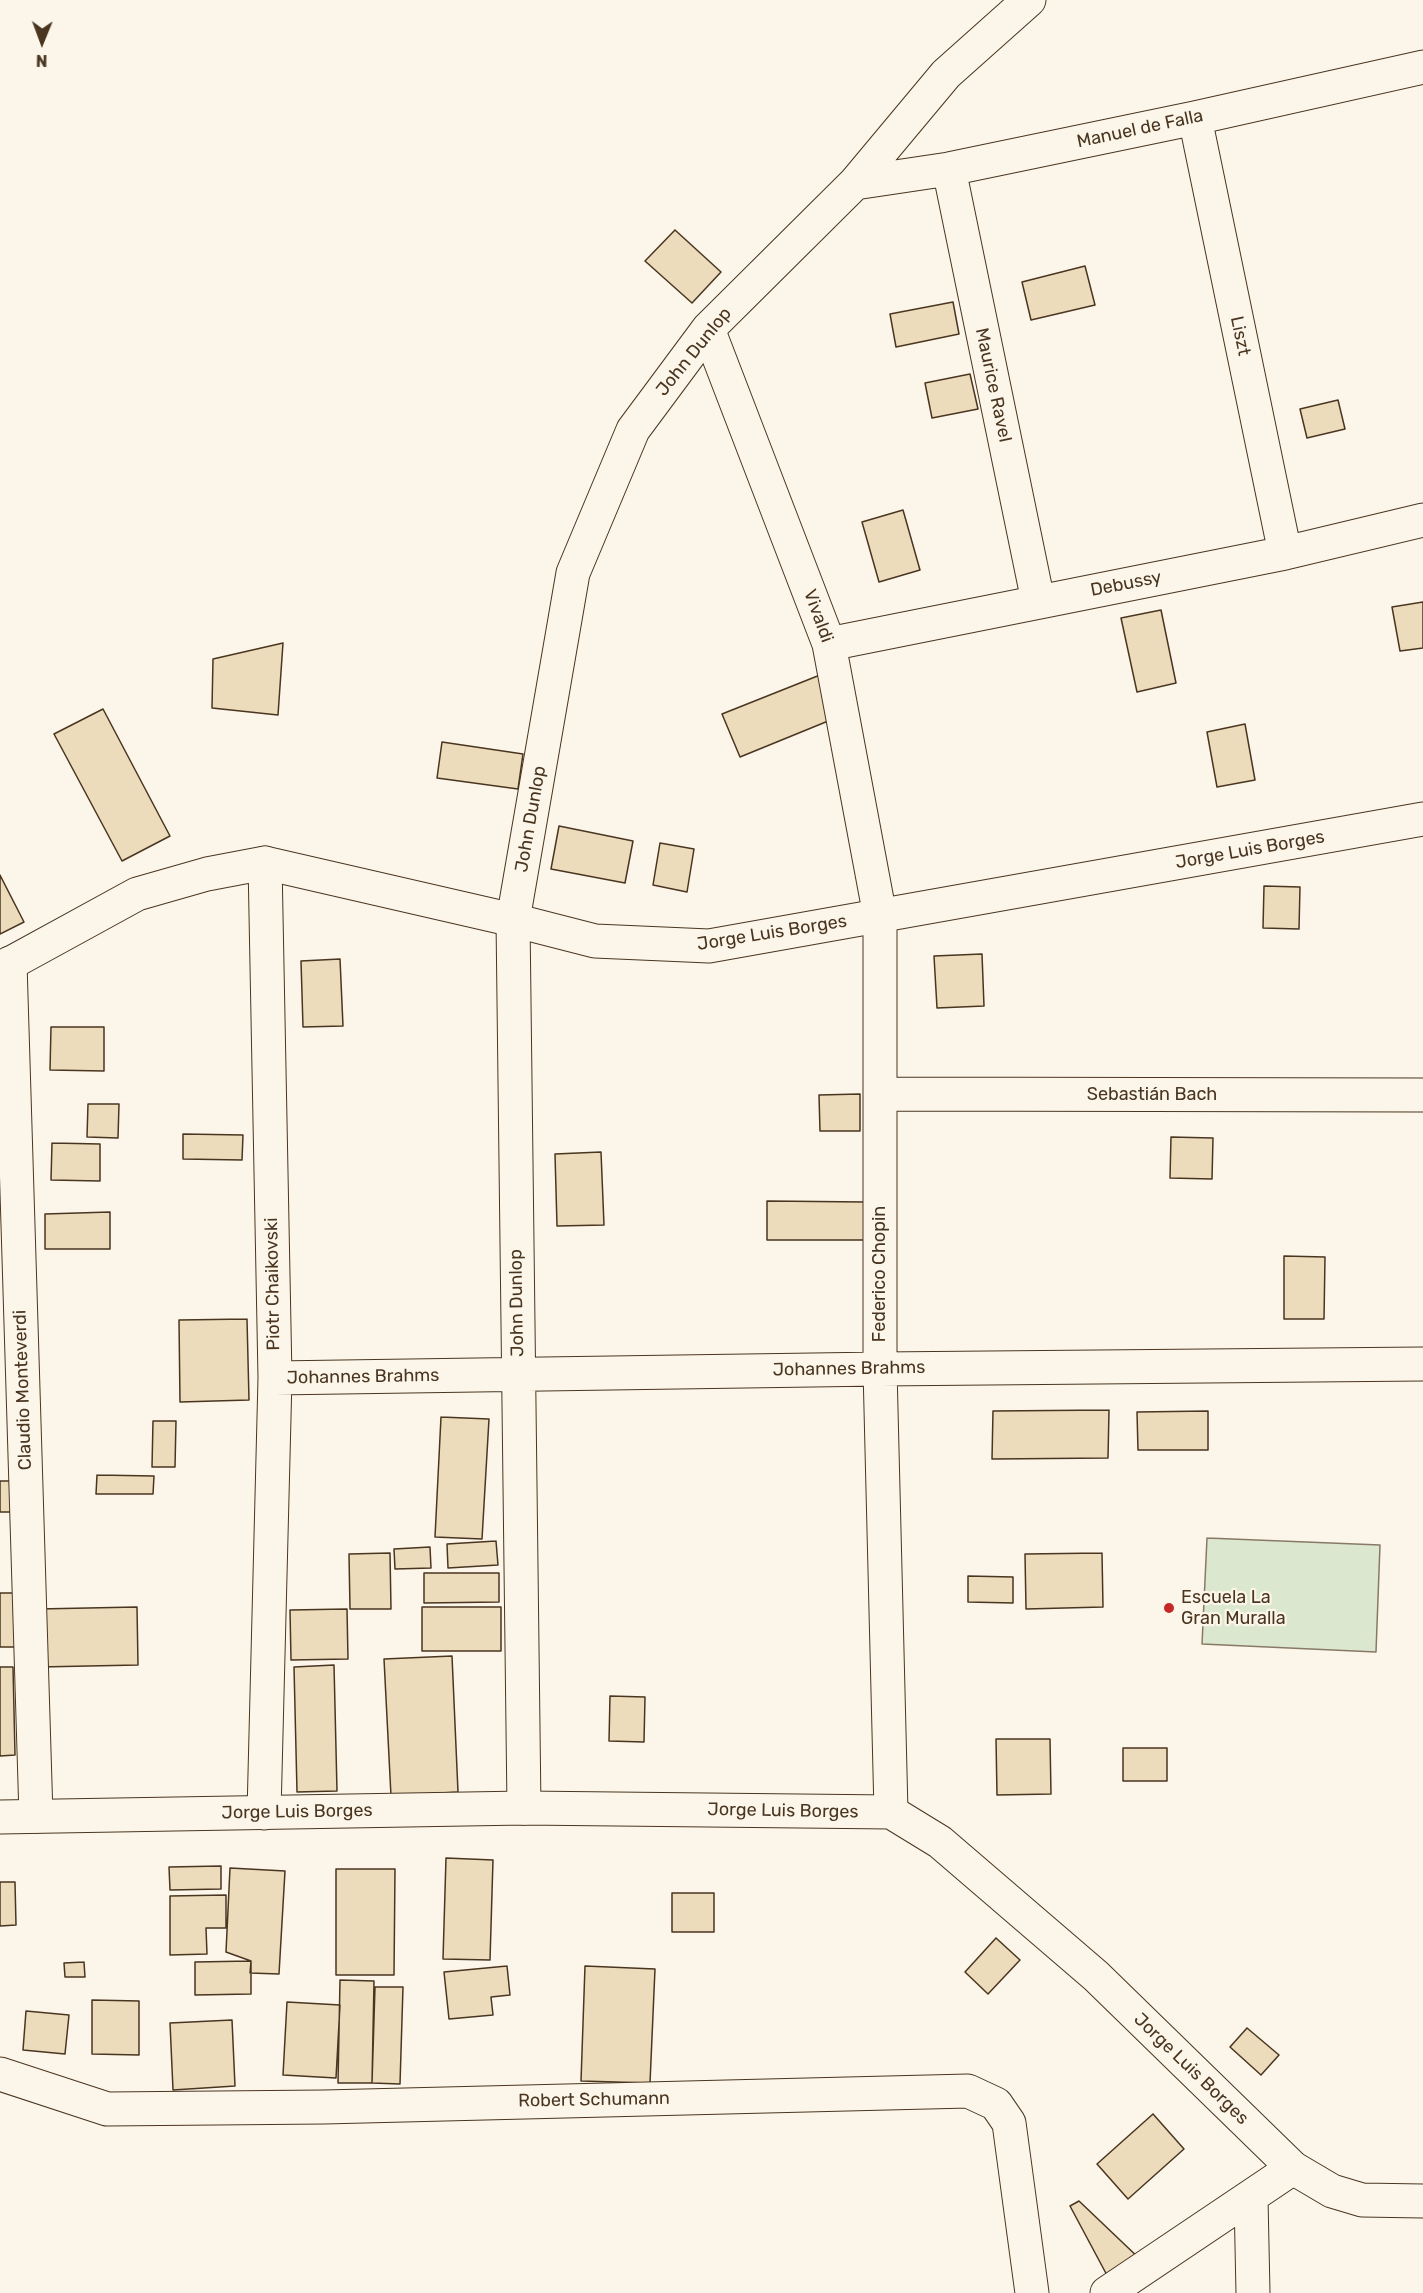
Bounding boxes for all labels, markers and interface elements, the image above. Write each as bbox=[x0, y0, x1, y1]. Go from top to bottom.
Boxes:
north arrow bbox=[12, 12, 72, 72]
text: N bbox=[36, 51, 48, 70]
street label: Manuel de Falla bbox=[1075, 105, 1205, 153]
street label: John Dunlop bbox=[652, 303, 736, 401]
street label: Liszt bbox=[1225, 314, 1255, 358]
street label: Maurice Ravel bbox=[970, 326, 1016, 444]
street label: Debussy bbox=[1089, 567, 1163, 601]
street label: Vivaldi bbox=[798, 586, 838, 646]
street label: John Dunlop bbox=[511, 764, 551, 874]
street label: Jorge Luis Borges bbox=[1174, 826, 1326, 874]
street label: Jorge Luis Borges bbox=[696, 911, 848, 955]
street label: Sebastián Bach bbox=[1087, 1084, 1217, 1106]
street label: Federico Chopin bbox=[869, 1206, 891, 1342]
street label: Piotr Chaikovski bbox=[261, 1217, 285, 1351]
street label: John Dunlop bbox=[505, 1249, 529, 1357]
street label: Claudio Monteverdi bbox=[9, 1309, 37, 1471]
street label: Johannes Brahms bbox=[772, 1357, 926, 1381]
street label: Johannes Brahms bbox=[286, 1365, 440, 1389]
place label: Escuela La Gran Muralla bbox=[1181, 1587, 1286, 1630]
marker: Escuela La Gran Muralla bbox=[1162, 1601, 1176, 1615]
street label: Jorge Luis Borges bbox=[707, 1799, 859, 1823]
street label: Jorge Luis Borges bbox=[221, 1800, 373, 1824]
street label: Jorge Luis Borges bbox=[1129, 2009, 1253, 2129]
street label: Robert Schumann bbox=[518, 2088, 670, 2112]

